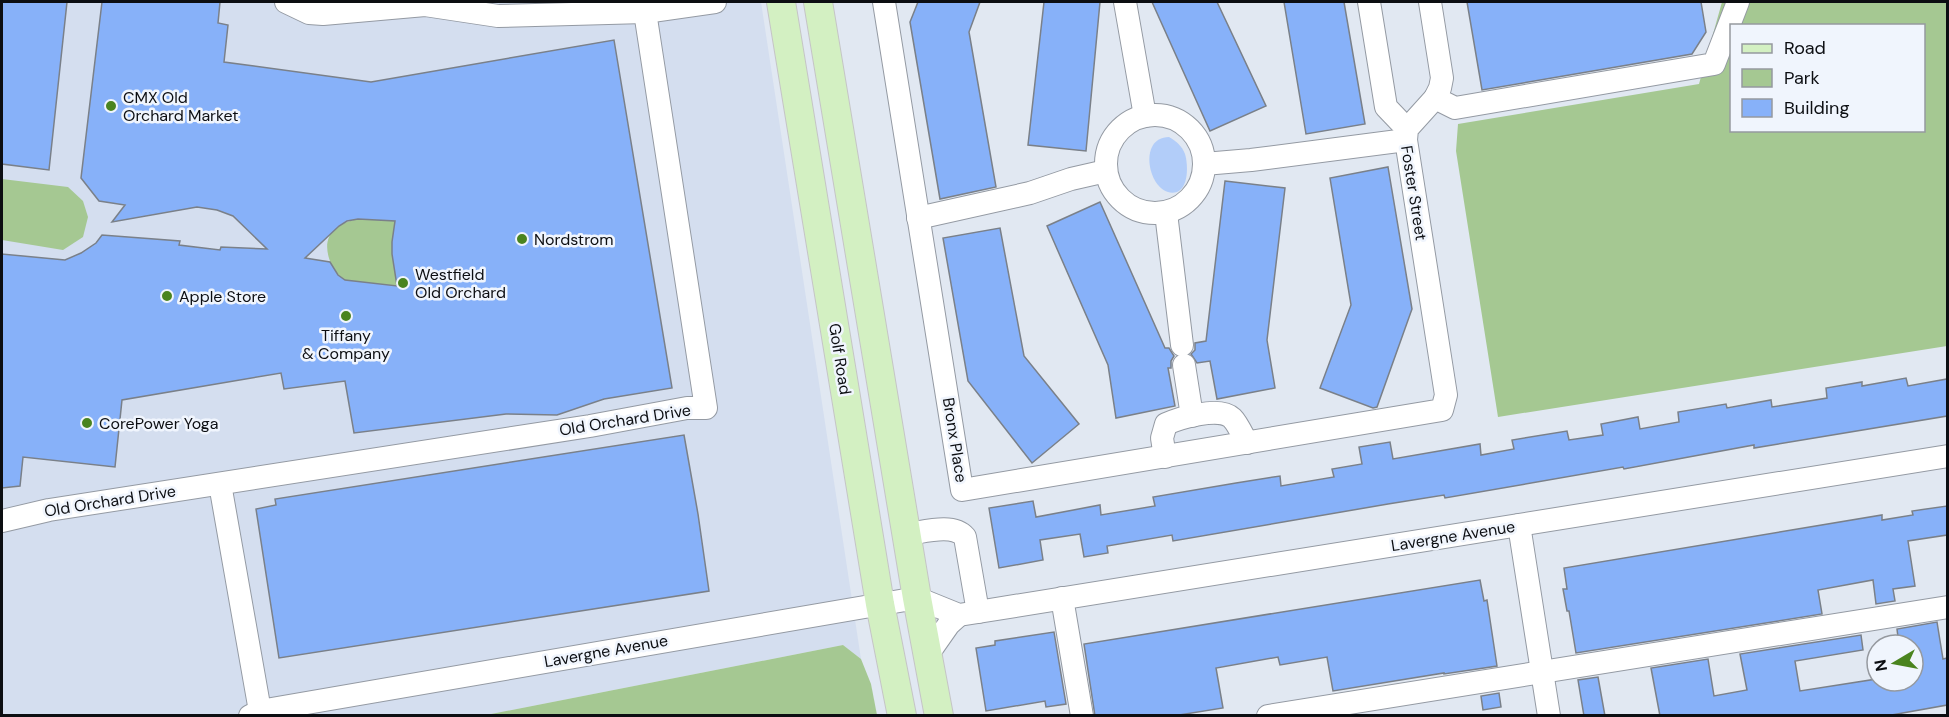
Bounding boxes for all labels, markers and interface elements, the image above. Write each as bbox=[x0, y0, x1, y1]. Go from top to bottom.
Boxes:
legend bbox=[1730, 24, 1925, 132]
text: Road bbox=[1784, 36, 1826, 60]
text: Park bbox=[1784, 66, 1820, 90]
place label: CMX Old Orchard Market bbox=[123, 87, 239, 126]
text: Building bbox=[1784, 96, 1849, 120]
marker: CMX Old Orchard Market bbox=[104, 99, 118, 113]
street label: Foster Street bbox=[1396, 144, 1432, 242]
place label: Nordstrom bbox=[534, 229, 614, 250]
marker: Nordstrom bbox=[515, 232, 529, 246]
place label: Westfield Old Orchard bbox=[415, 264, 506, 303]
marker: Westfield Old Orchard bbox=[396, 276, 410, 290]
place label: Apple Store bbox=[179, 286, 266, 307]
marker: Apple Store bbox=[160, 289, 174, 303]
marker: Tiffany & Company bbox=[339, 309, 353, 323]
street label: Golf Road bbox=[824, 322, 856, 396]
place label: Tiffany & Company bbox=[302, 325, 390, 364]
street label: Bronx Place bbox=[938, 396, 972, 484]
street label: Old Orchard Drive bbox=[558, 399, 692, 441]
place label: CorePower Yoga bbox=[99, 413, 219, 434]
marker: CorePower Yoga bbox=[80, 416, 94, 430]
street label: Old Orchard Drive bbox=[43, 480, 177, 522]
street label: Lavergne Avenue bbox=[1389, 516, 1517, 556]
street label: Lavergne Avenue bbox=[542, 630, 670, 672]
north arrow bbox=[1865, 633, 1925, 693]
text: N bbox=[1869, 658, 1892, 673]

